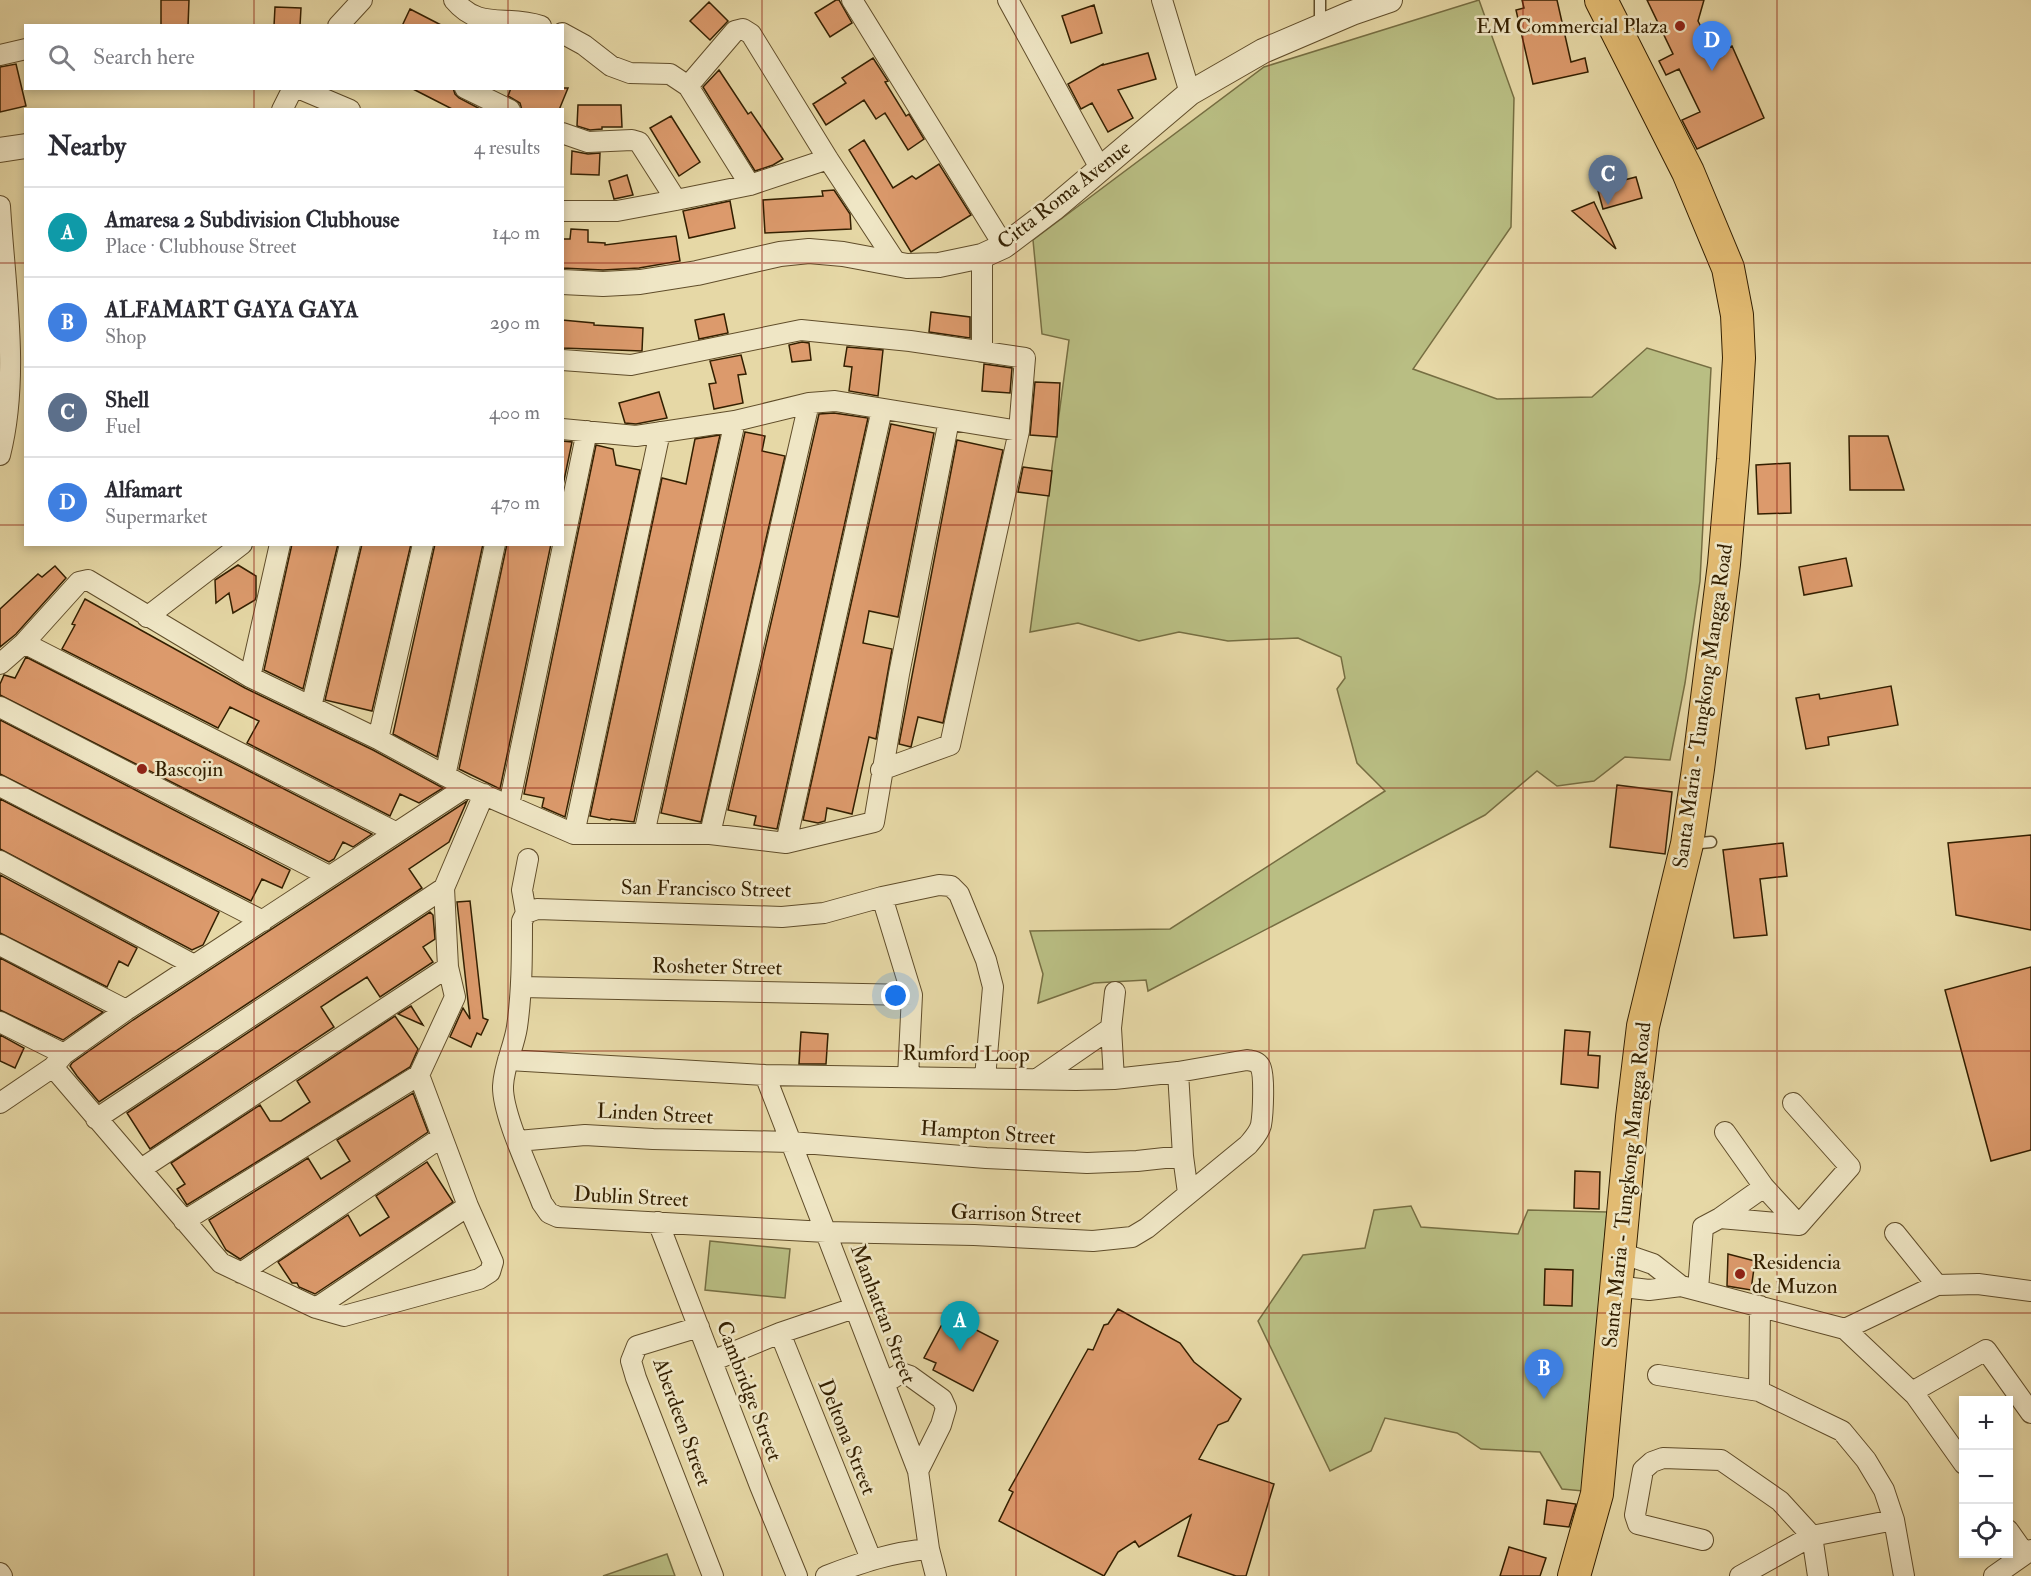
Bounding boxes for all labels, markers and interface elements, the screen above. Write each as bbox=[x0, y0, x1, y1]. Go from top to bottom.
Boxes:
place label: EM Commercial Plaza bbox=[1476, 13, 1668, 40]
marker: EM Commercial Plaza bbox=[1673, 19, 1687, 33]
pin: D bbox=[1692, 22, 1732, 71]
search box bbox=[24, 24, 564, 90]
icon: search bbox=[45, 41, 78, 74]
text: Search here bbox=[93, 43, 195, 71]
text: Nearby bbox=[48, 131, 126, 163]
street label: Citta Roma Avenue bbox=[992, 134, 1136, 256]
text: 4 results bbox=[474, 135, 540, 160]
pin: C bbox=[1588, 156, 1628, 205]
text: Amaresa 2 Subdivision Clubhouse bbox=[105, 206, 399, 234]
text: A bbox=[61, 220, 74, 245]
text: 140 m bbox=[492, 220, 540, 245]
text: Place · Clubhouse Street bbox=[105, 234, 297, 259]
text: ALFAMART GAYA GAYA bbox=[105, 296, 359, 324]
text: B bbox=[61, 310, 74, 335]
text: 290 m bbox=[490, 310, 540, 335]
text: Shop bbox=[105, 324, 146, 349]
text: Shell bbox=[105, 386, 149, 414]
text: C bbox=[60, 400, 75, 425]
text: 400 m bbox=[489, 400, 540, 425]
text: Fuel bbox=[105, 414, 141, 439]
text: Alfamart bbox=[105, 476, 182, 504]
text: D bbox=[59, 490, 76, 515]
text: 470 m bbox=[491, 490, 540, 515]
text: Supermarket bbox=[105, 504, 208, 529]
street label: Santa Maria - Tungkong Mangga Road bbox=[1667, 541, 1739, 870]
place label: Bascojin bbox=[154, 756, 224, 783]
marker: Bascojin bbox=[135, 762, 149, 776]
street label: San Francisco Street bbox=[621, 874, 792, 904]
street label: Rosheter Street bbox=[652, 952, 783, 982]
your location bbox=[881, 981, 910, 1010]
street label: Santa Maria - Tungkong Mangga Road bbox=[1596, 1020, 1658, 1349]
street label: Rumford Loop bbox=[902, 1039, 1030, 1069]
street label: Linden Street bbox=[596, 1097, 714, 1131]
street label: Hampton Street bbox=[920, 1115, 1057, 1151]
street label: Dublin Street bbox=[573, 1181, 689, 1213]
street label: Garrison Street bbox=[950, 1198, 1082, 1230]
street label: Manhattan Street bbox=[844, 1240, 922, 1388]
place label: Residencia de Muzon bbox=[1752, 1249, 1841, 1300]
marker: Residencia de Muzon bbox=[1733, 1267, 1747, 1281]
pin: A bbox=[940, 1302, 980, 1351]
street label: Cambridge Street bbox=[710, 1317, 788, 1465]
pin: B bbox=[1524, 1350, 1564, 1399]
street label: Aberdeen Street bbox=[646, 1354, 718, 1490]
street label: Deltona Street bbox=[812, 1375, 883, 1499]
map controls bbox=[1959, 1396, 2013, 1558]
button: + bbox=[1959, 1396, 2013, 1450]
button: − bbox=[1959, 1450, 2013, 1504]
button: locate bbox=[1959, 1504, 2013, 1558]

